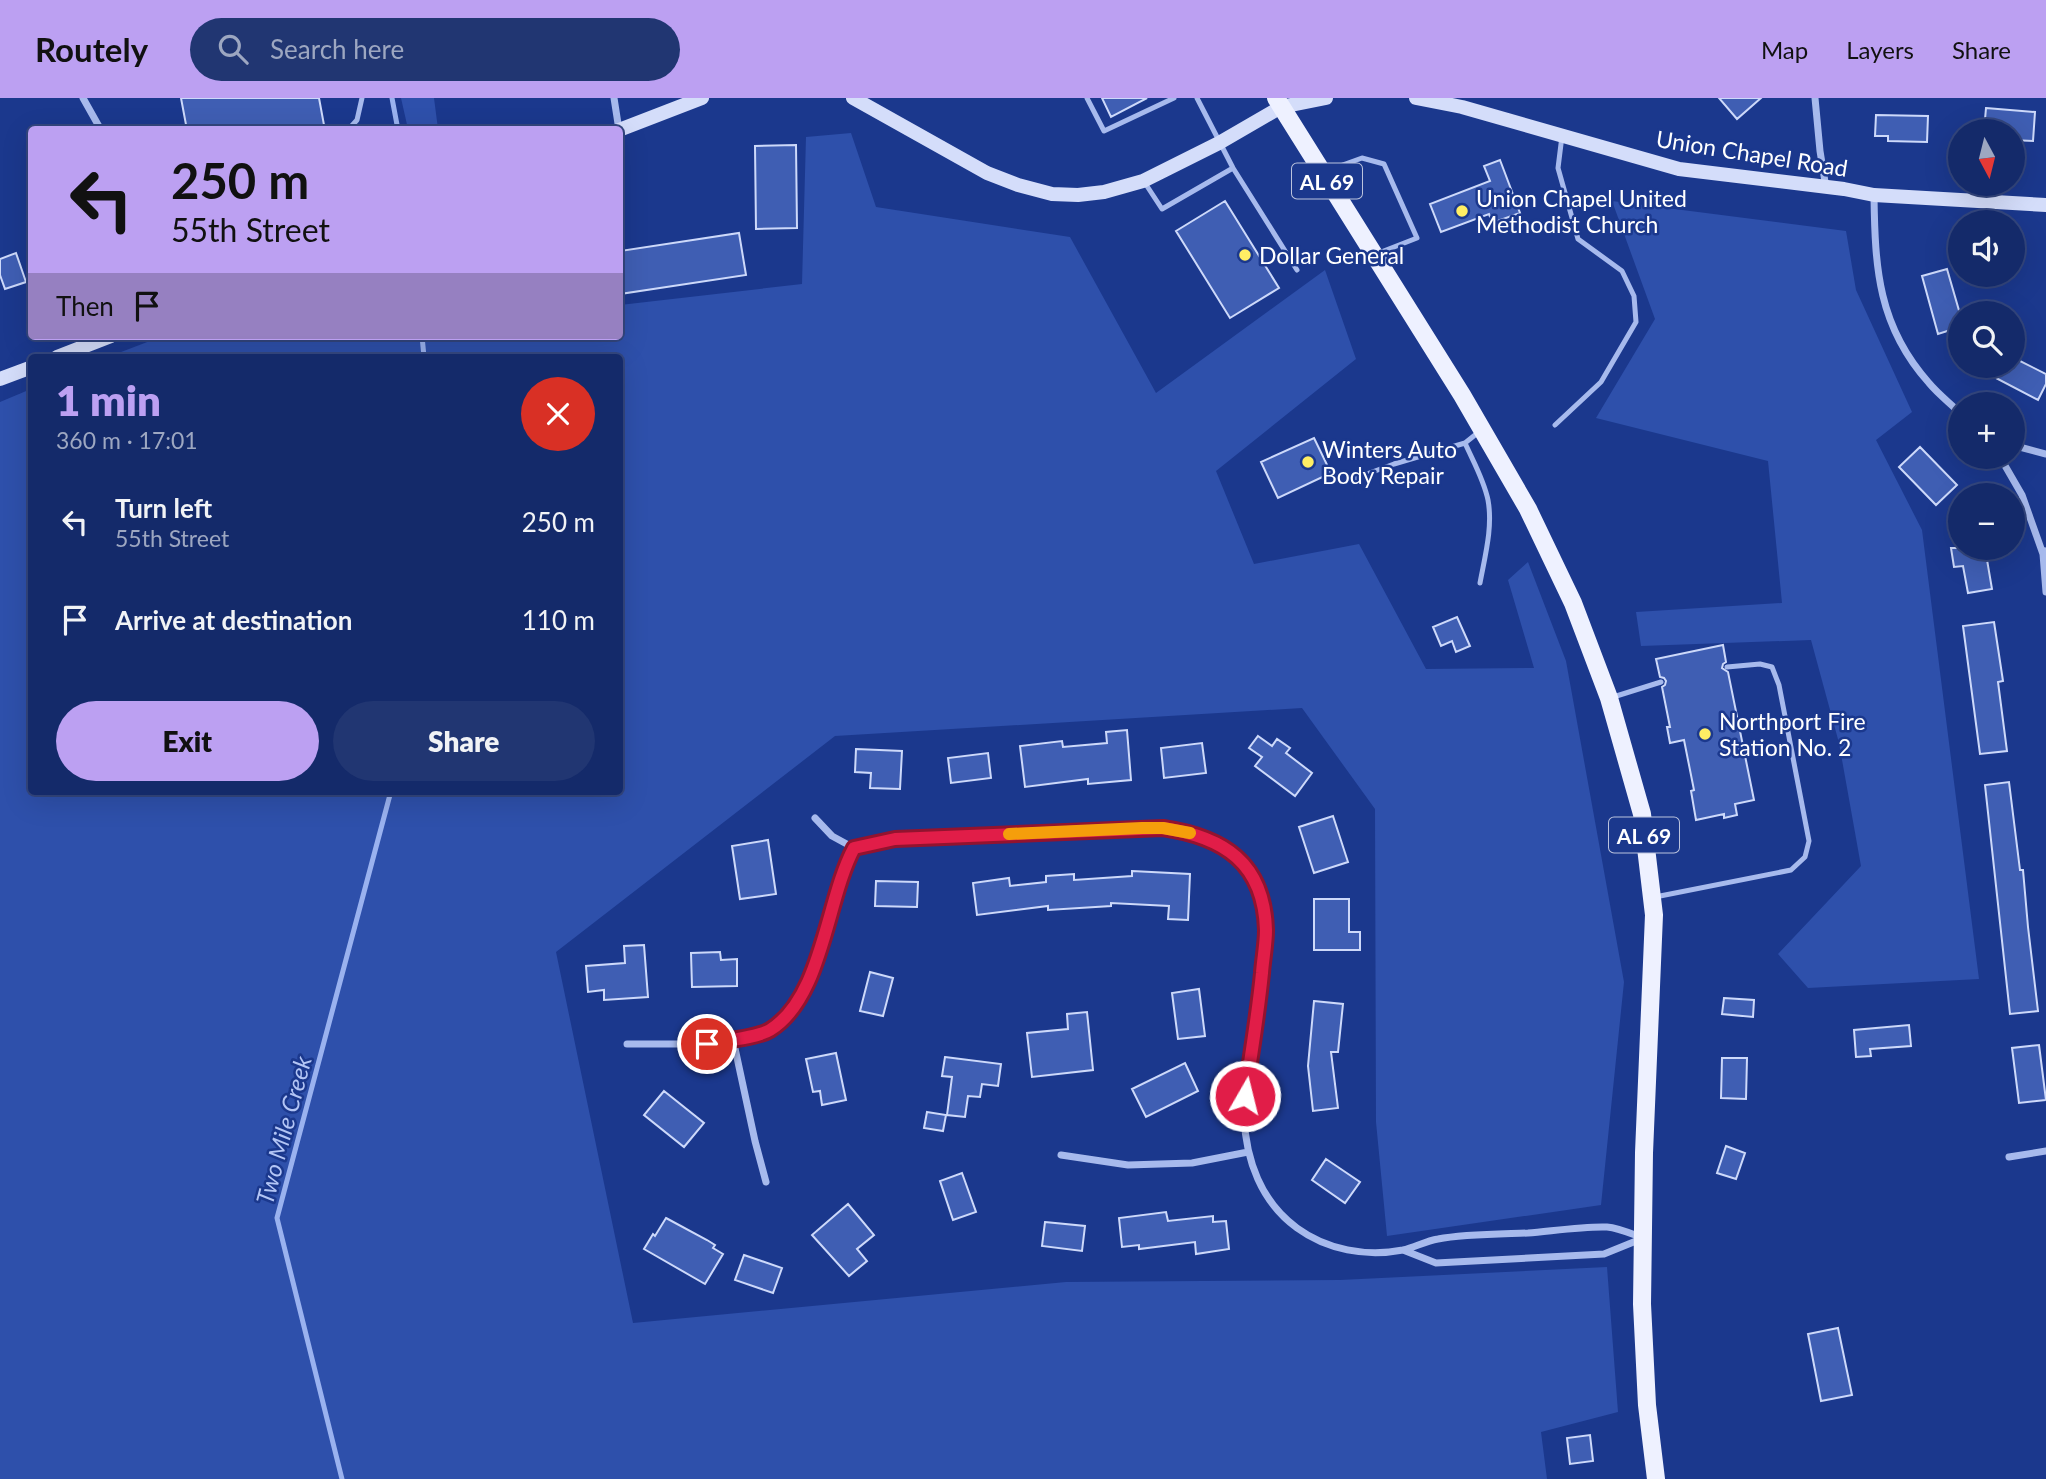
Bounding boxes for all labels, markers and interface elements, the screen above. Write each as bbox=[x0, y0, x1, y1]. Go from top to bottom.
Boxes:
search box bbox=[190, 18, 680, 81]
text: Routely bbox=[35, 29, 148, 69]
icon: search bbox=[214, 30, 252, 68]
text: Search here bbox=[270, 33, 404, 65]
text: Map bbox=[1761, 35, 1808, 64]
text: Layers bbox=[1846, 35, 1914, 64]
text: Share bbox=[1952, 35, 2011, 64]
north arrow bbox=[1948, 119, 2025, 196]
map controls bbox=[1948, 119, 2025, 560]
street label: Union Chapel Road bbox=[1654, 124, 1850, 182]
text: 250 m bbox=[171, 151, 309, 209]
icon: left bbox=[56, 154, 147, 245]
road number: AL 69 bbox=[1292, 164, 1362, 198]
place label: Union Chapel United Methodist Church bbox=[1476, 184, 1687, 238]
marker: Union Chapel United Methodist Church bbox=[1454, 203, 1470, 219]
text: 55th Street bbox=[171, 210, 330, 249]
button: sound bbox=[1948, 210, 2025, 287]
place label: Dollar General bbox=[1259, 241, 1404, 269]
marker: Dollar General bbox=[1237, 247, 1253, 263]
icon: arrive bbox=[128, 287, 166, 325]
text: Then bbox=[56, 290, 114, 322]
button: search bbox=[1948, 301, 2025, 378]
text: 1 min bbox=[56, 375, 161, 425]
button: close bbox=[521, 377, 595, 451]
button: + bbox=[1948, 392, 2025, 469]
text: 360 m · 17:01 bbox=[56, 426, 198, 454]
place label: Winters Auto Body Repair bbox=[1322, 435, 1457, 489]
marker: Winters Auto Body Repair bbox=[1300, 454, 1316, 470]
button: − bbox=[1948, 483, 2025, 560]
text: Turn left bbox=[115, 492, 212, 524]
icon: left bbox=[56, 503, 94, 541]
text: 250 m bbox=[522, 506, 595, 538]
text: 55th Street bbox=[115, 524, 229, 552]
icon: arrive bbox=[56, 601, 94, 639]
text: Arrive at destination bbox=[115, 604, 352, 636]
text: 110 m bbox=[522, 604, 595, 636]
button: Exit bbox=[56, 701, 319, 781]
button: Share bbox=[333, 701, 595, 781]
place label: Northport Fire Station No. 2 bbox=[1719, 707, 1866, 761]
marker: Northport Fire Station No. 2 bbox=[1697, 726, 1713, 742]
road number: AL 69 bbox=[1609, 818, 1679, 852]
pin bbox=[677, 1014, 737, 1074]
icon: arrive bbox=[688, 1025, 726, 1063]
water label: Two Mile Creek bbox=[249, 1052, 317, 1207]
position arrow bbox=[1208, 1059, 1282, 1133]

